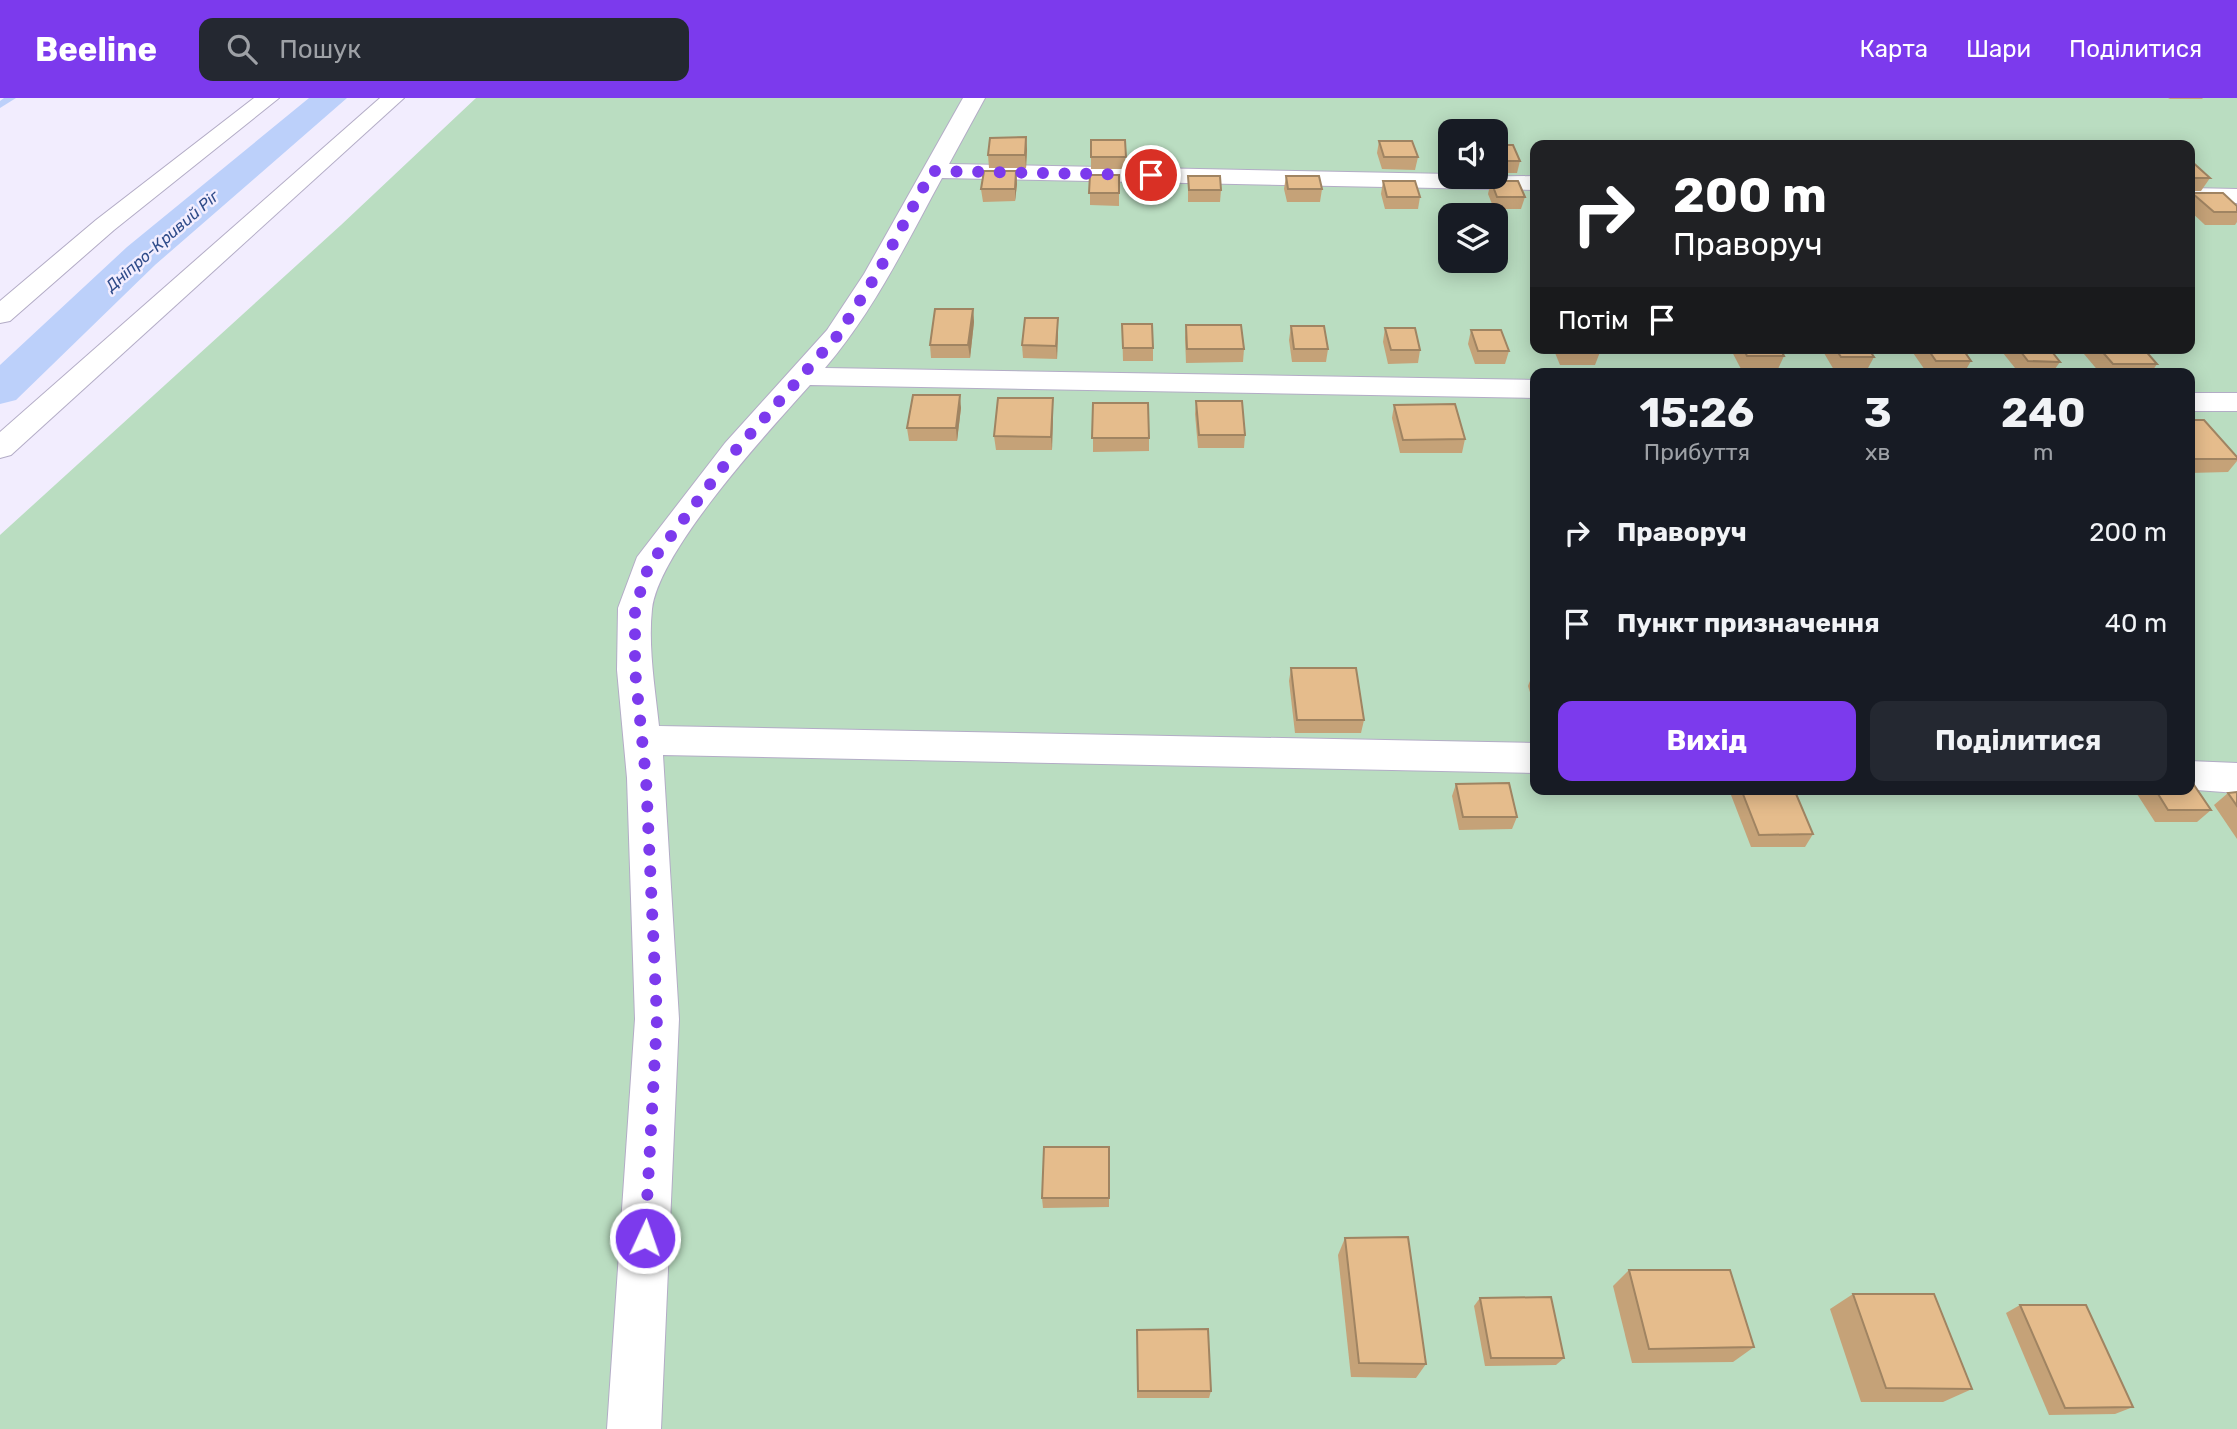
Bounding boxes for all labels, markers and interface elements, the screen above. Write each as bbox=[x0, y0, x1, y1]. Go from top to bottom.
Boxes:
search box bbox=[199, 18, 689, 81]
text: Beeline bbox=[35, 30, 157, 69]
icon: search bbox=[223, 30, 261, 68]
text: Пошук bbox=[279, 34, 361, 65]
text: Карта bbox=[1859, 35, 1928, 63]
text: Шари bbox=[1966, 35, 2031, 63]
text: Поділитися bbox=[2069, 35, 2202, 63]
map controls bbox=[1438, 119, 1508, 273]
button: sound bbox=[1438, 119, 1508, 189]
pin bbox=[1121, 145, 1181, 205]
icon: arrive bbox=[1132, 156, 1170, 194]
text: 200 m bbox=[1673, 166, 1827, 224]
icon: right bbox=[1558, 168, 1649, 259]
water label: Дніпро-Кривий Ріг bbox=[100, 186, 223, 297]
button: layers bbox=[1438, 203, 1508, 273]
text: Праворуч bbox=[1673, 225, 1822, 263]
icon: arrive bbox=[1643, 301, 1681, 339]
text: Потім bbox=[1558, 305, 1629, 336]
text: 15:26 bbox=[1640, 388, 1754, 438]
text: 3 bbox=[1864, 388, 1892, 438]
text: 240 bbox=[2001, 388, 2085, 438]
text: Прибуття bbox=[1644, 438, 1750, 466]
text: хв bbox=[1865, 438, 1890, 466]
text: m bbox=[2033, 438, 2054, 466]
icon: right bbox=[1558, 514, 1596, 552]
text: Праворуч bbox=[1617, 517, 1747, 548]
text: 200 m bbox=[2089, 517, 2167, 548]
icon: arrive bbox=[1558, 605, 1596, 643]
text: Пункт призначення bbox=[1617, 608, 1880, 639]
text: 40 m bbox=[2105, 608, 2167, 639]
button: Вихід bbox=[1558, 701, 1856, 781]
button: Поділитися bbox=[1870, 701, 2167, 781]
position arrow bbox=[608, 1201, 682, 1275]

